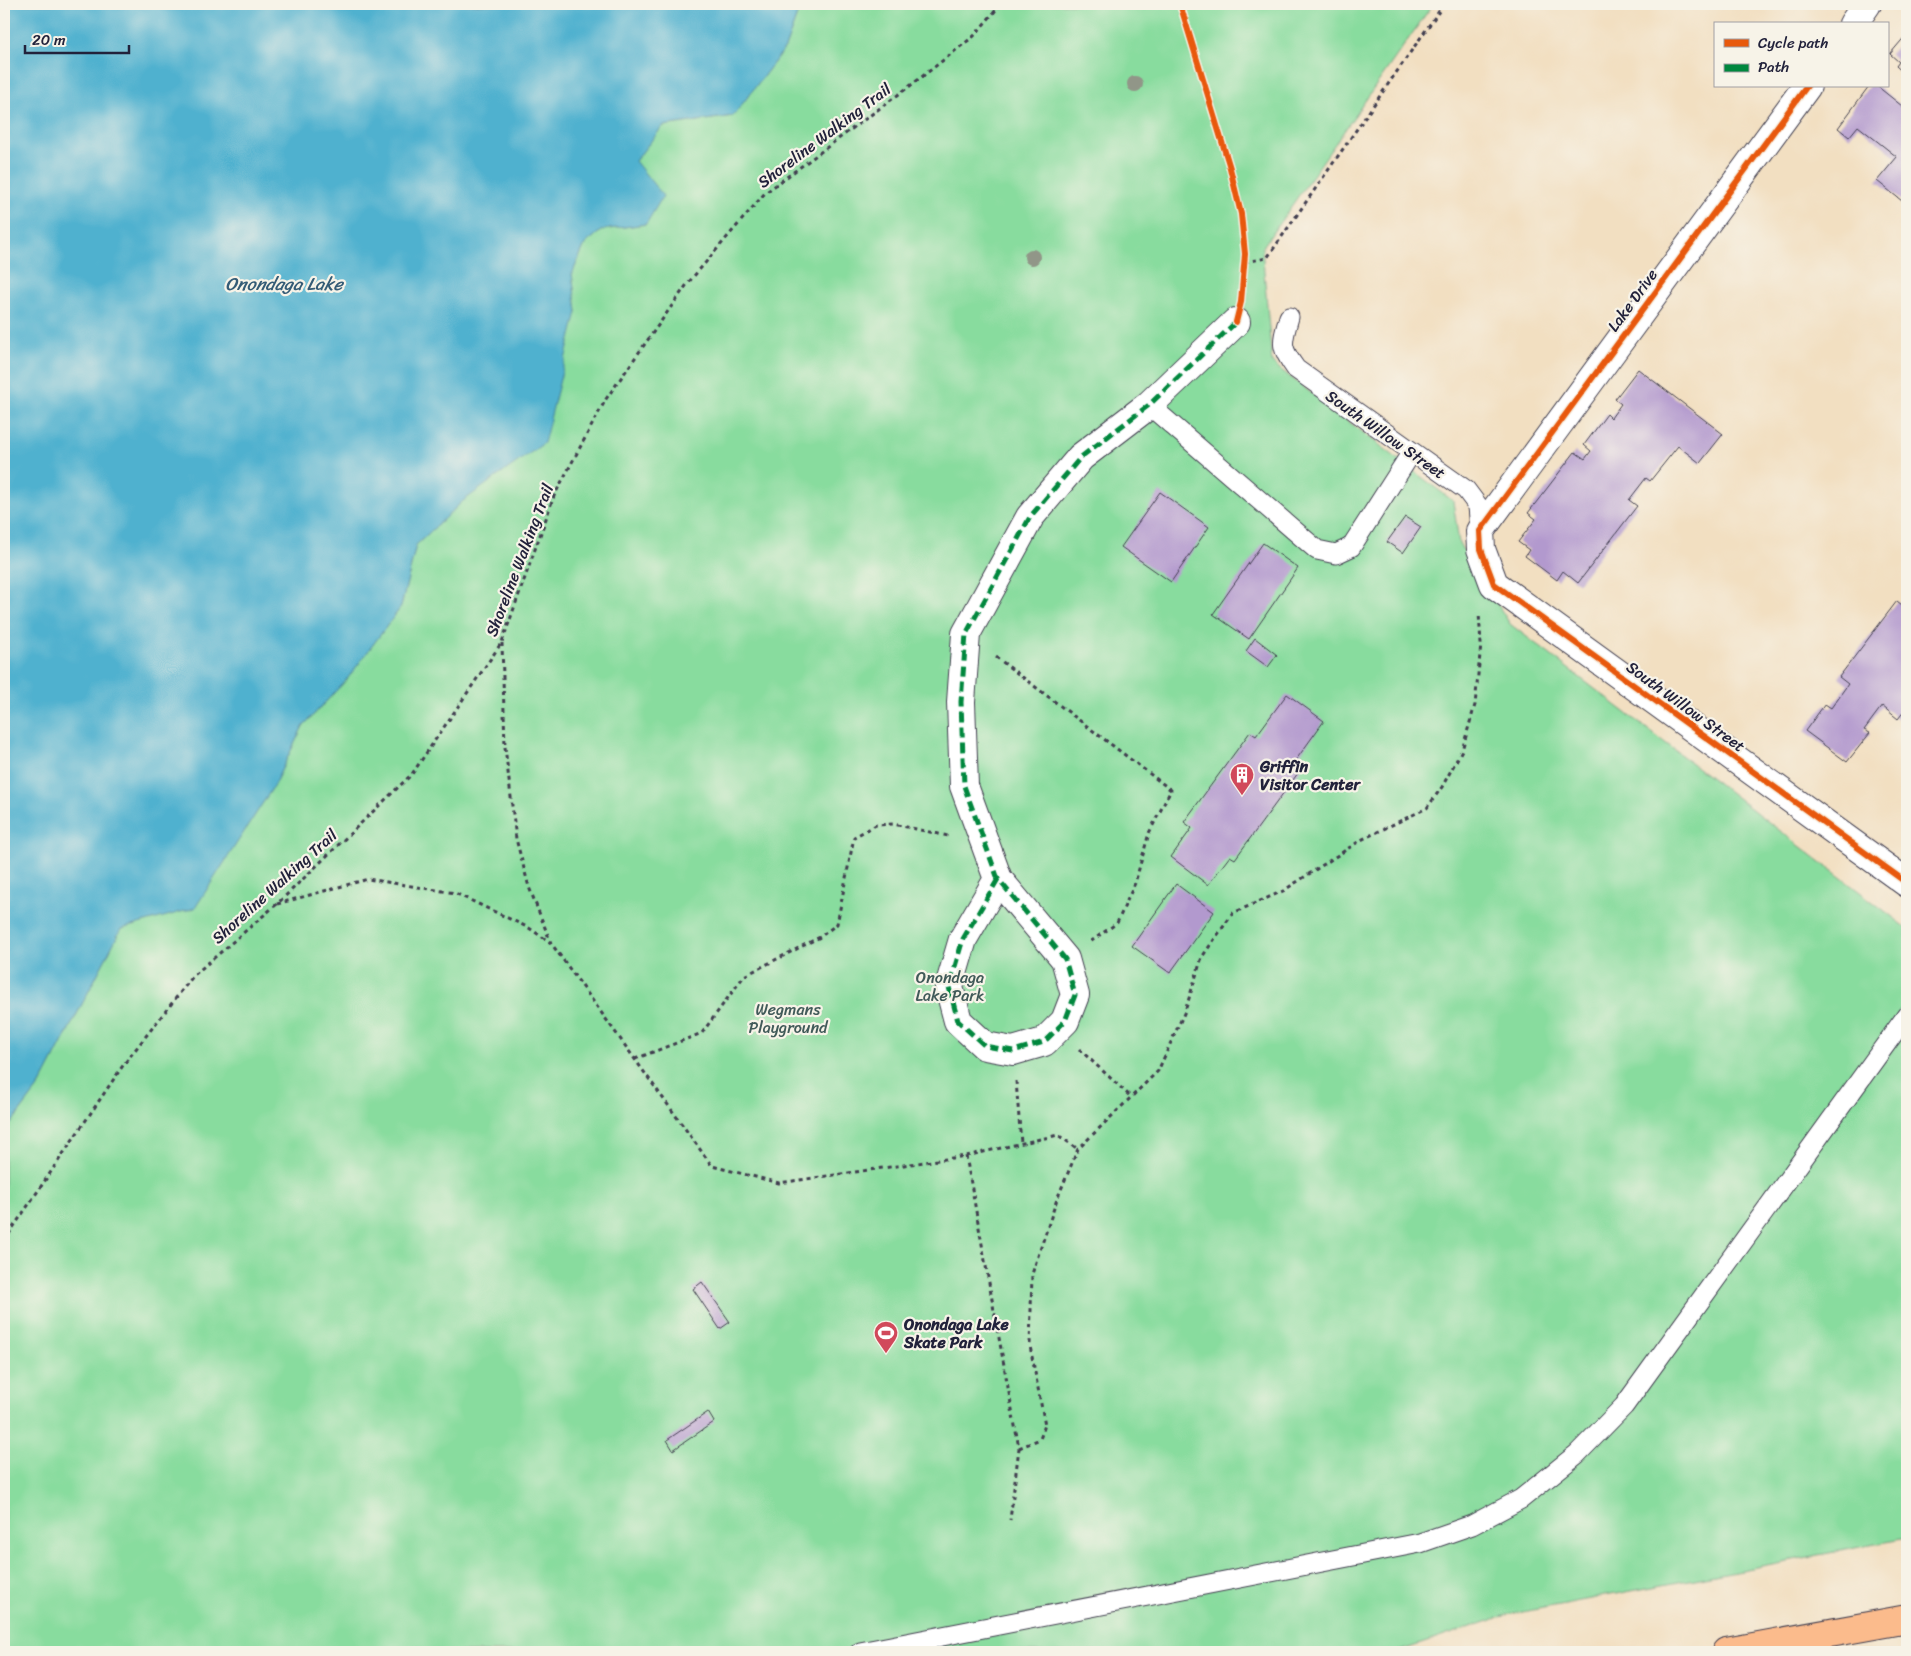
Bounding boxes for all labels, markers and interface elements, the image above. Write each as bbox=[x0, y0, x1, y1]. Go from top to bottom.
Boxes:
scale bar bbox=[25, 22, 129, 54]
legend bbox=[1714, 22, 1888, 88]
text: 20 m bbox=[32, 27, 66, 53]
text: Cycle path bbox=[1758, 30, 1829, 56]
text: Path bbox=[1758, 54, 1789, 80]
street label: Shoreline Walking Trail bbox=[751, 75, 898, 196]
street label: Lake Drive bbox=[1599, 262, 1665, 338]
water label: Onondaga Lake bbox=[225, 268, 345, 300]
street label: South Willow Street bbox=[1319, 382, 1452, 487]
street label: Shoreline Walking Trail bbox=[477, 479, 562, 641]
street label: South Willow Street bbox=[1620, 653, 1752, 760]
place label: Griffin Visitor Center bbox=[1259, 752, 1361, 799]
building icon: Griffin Visitor Center bbox=[1229, 762, 1255, 796]
street label: Shoreline Walking Trail bbox=[205, 821, 344, 951]
park label: Onondaga Lake Park bbox=[916, 963, 984, 1010]
park label: Wegmans Playground bbox=[748, 995, 829, 1042]
place label: Onondaga Lake Skate Park bbox=[903, 1310, 1009, 1357]
sports icon: Onondaga Lake Skate Park bbox=[873, 1320, 899, 1354]

